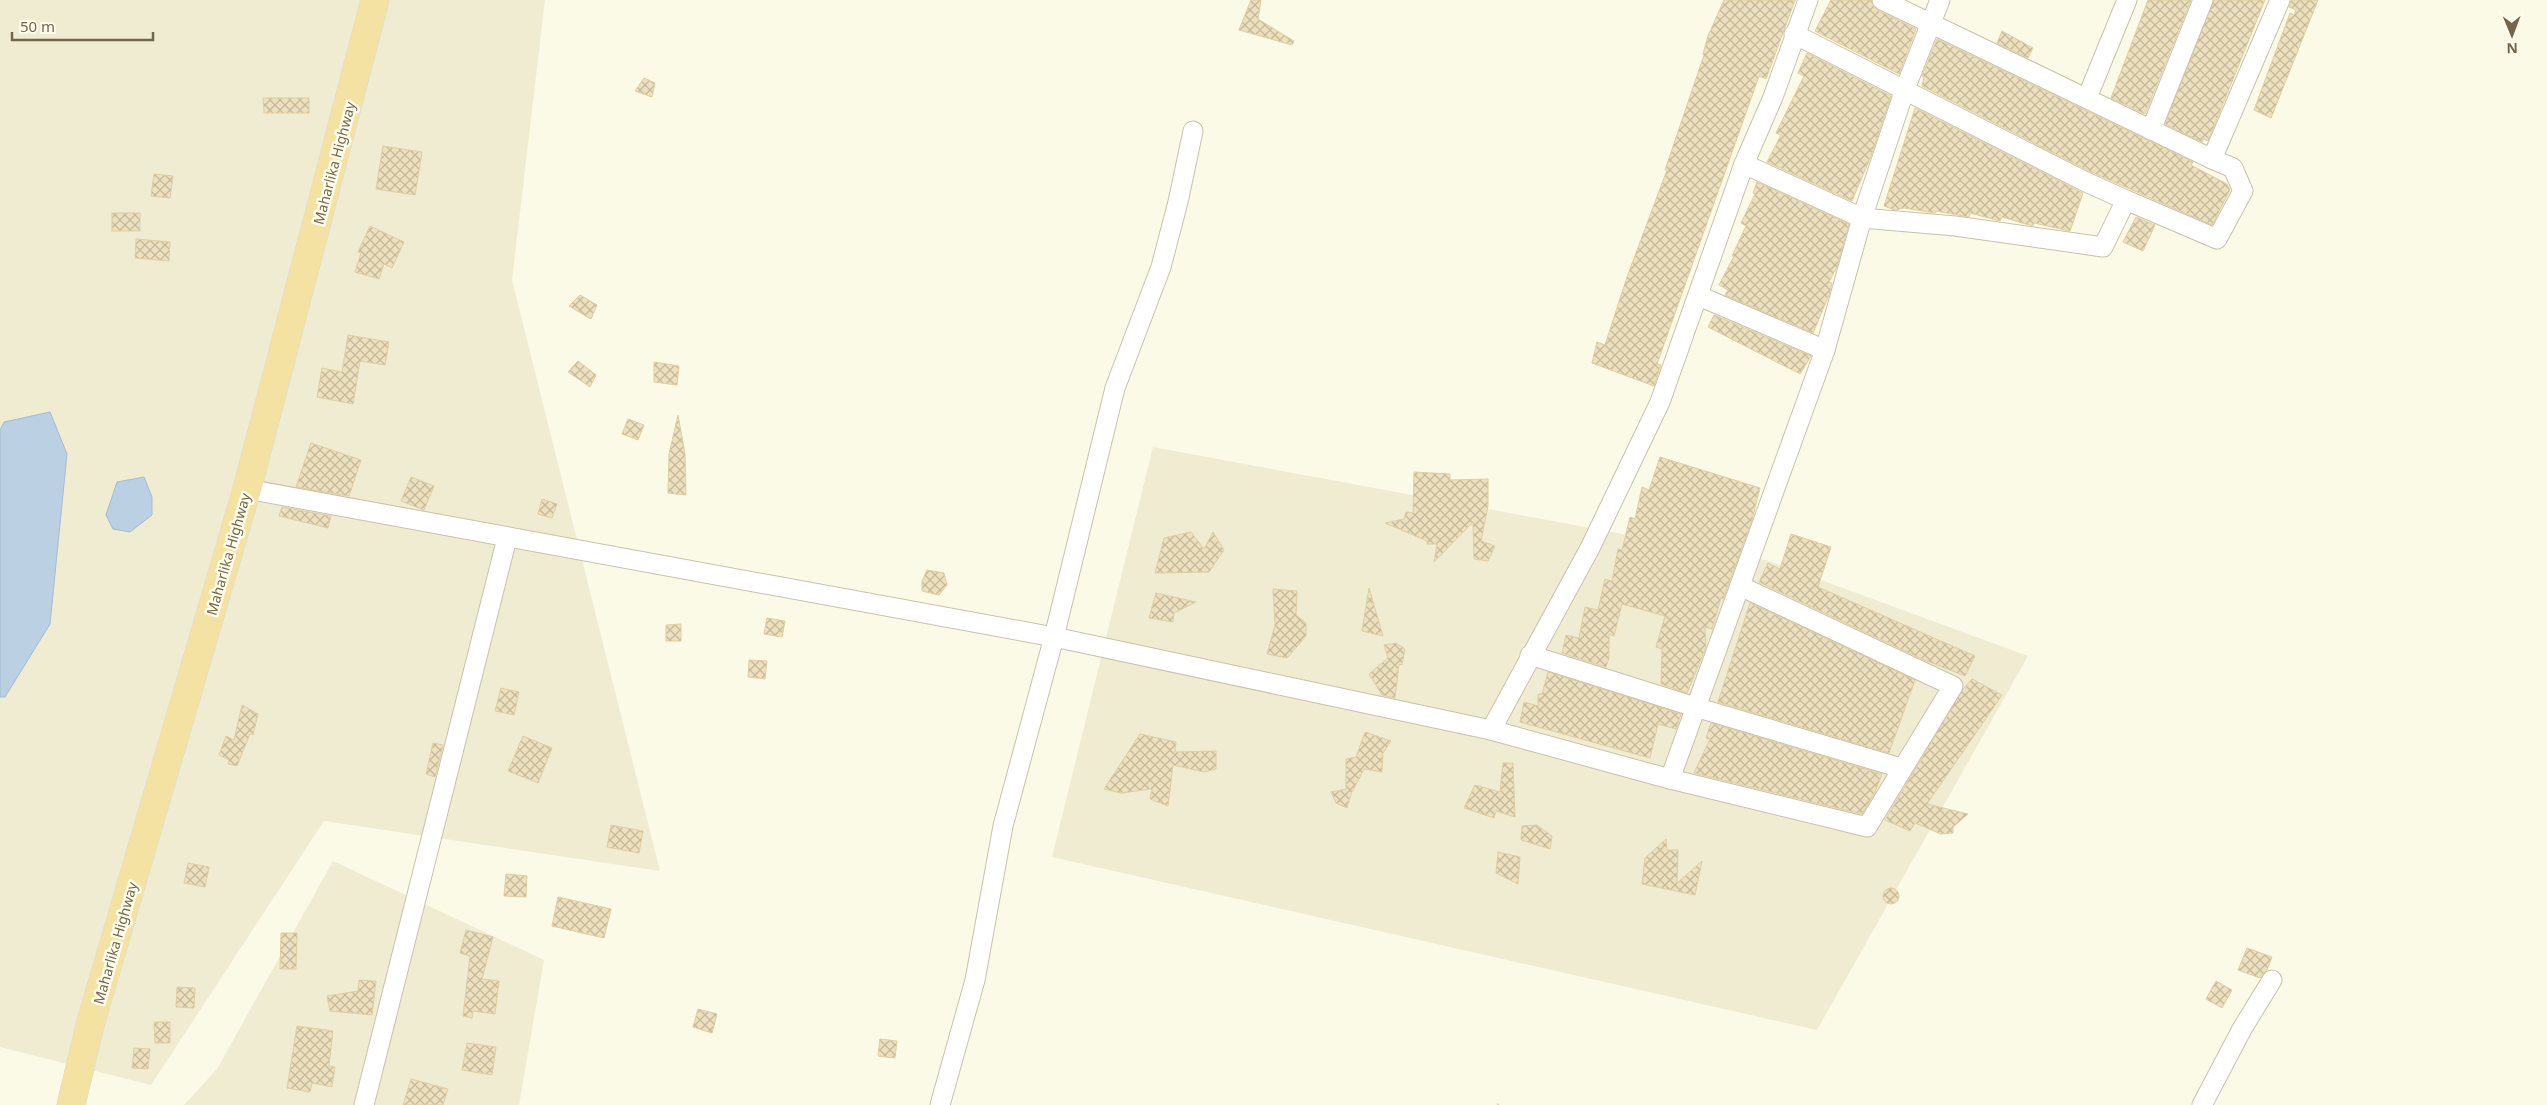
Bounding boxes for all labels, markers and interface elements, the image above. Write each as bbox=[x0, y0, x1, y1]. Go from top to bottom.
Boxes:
scale bar bbox=[12, 10, 154, 42]
north arrow bbox=[2487, 10, 2537, 60]
text: 50 m bbox=[20, 16, 55, 36]
text: N bbox=[2506, 39, 2518, 58]
street label: Maharlika Highway bbox=[308, 99, 360, 226]
street label: Maharlika Highway bbox=[201, 490, 255, 617]
street label: Maharlika Highway bbox=[88, 879, 142, 1006]

